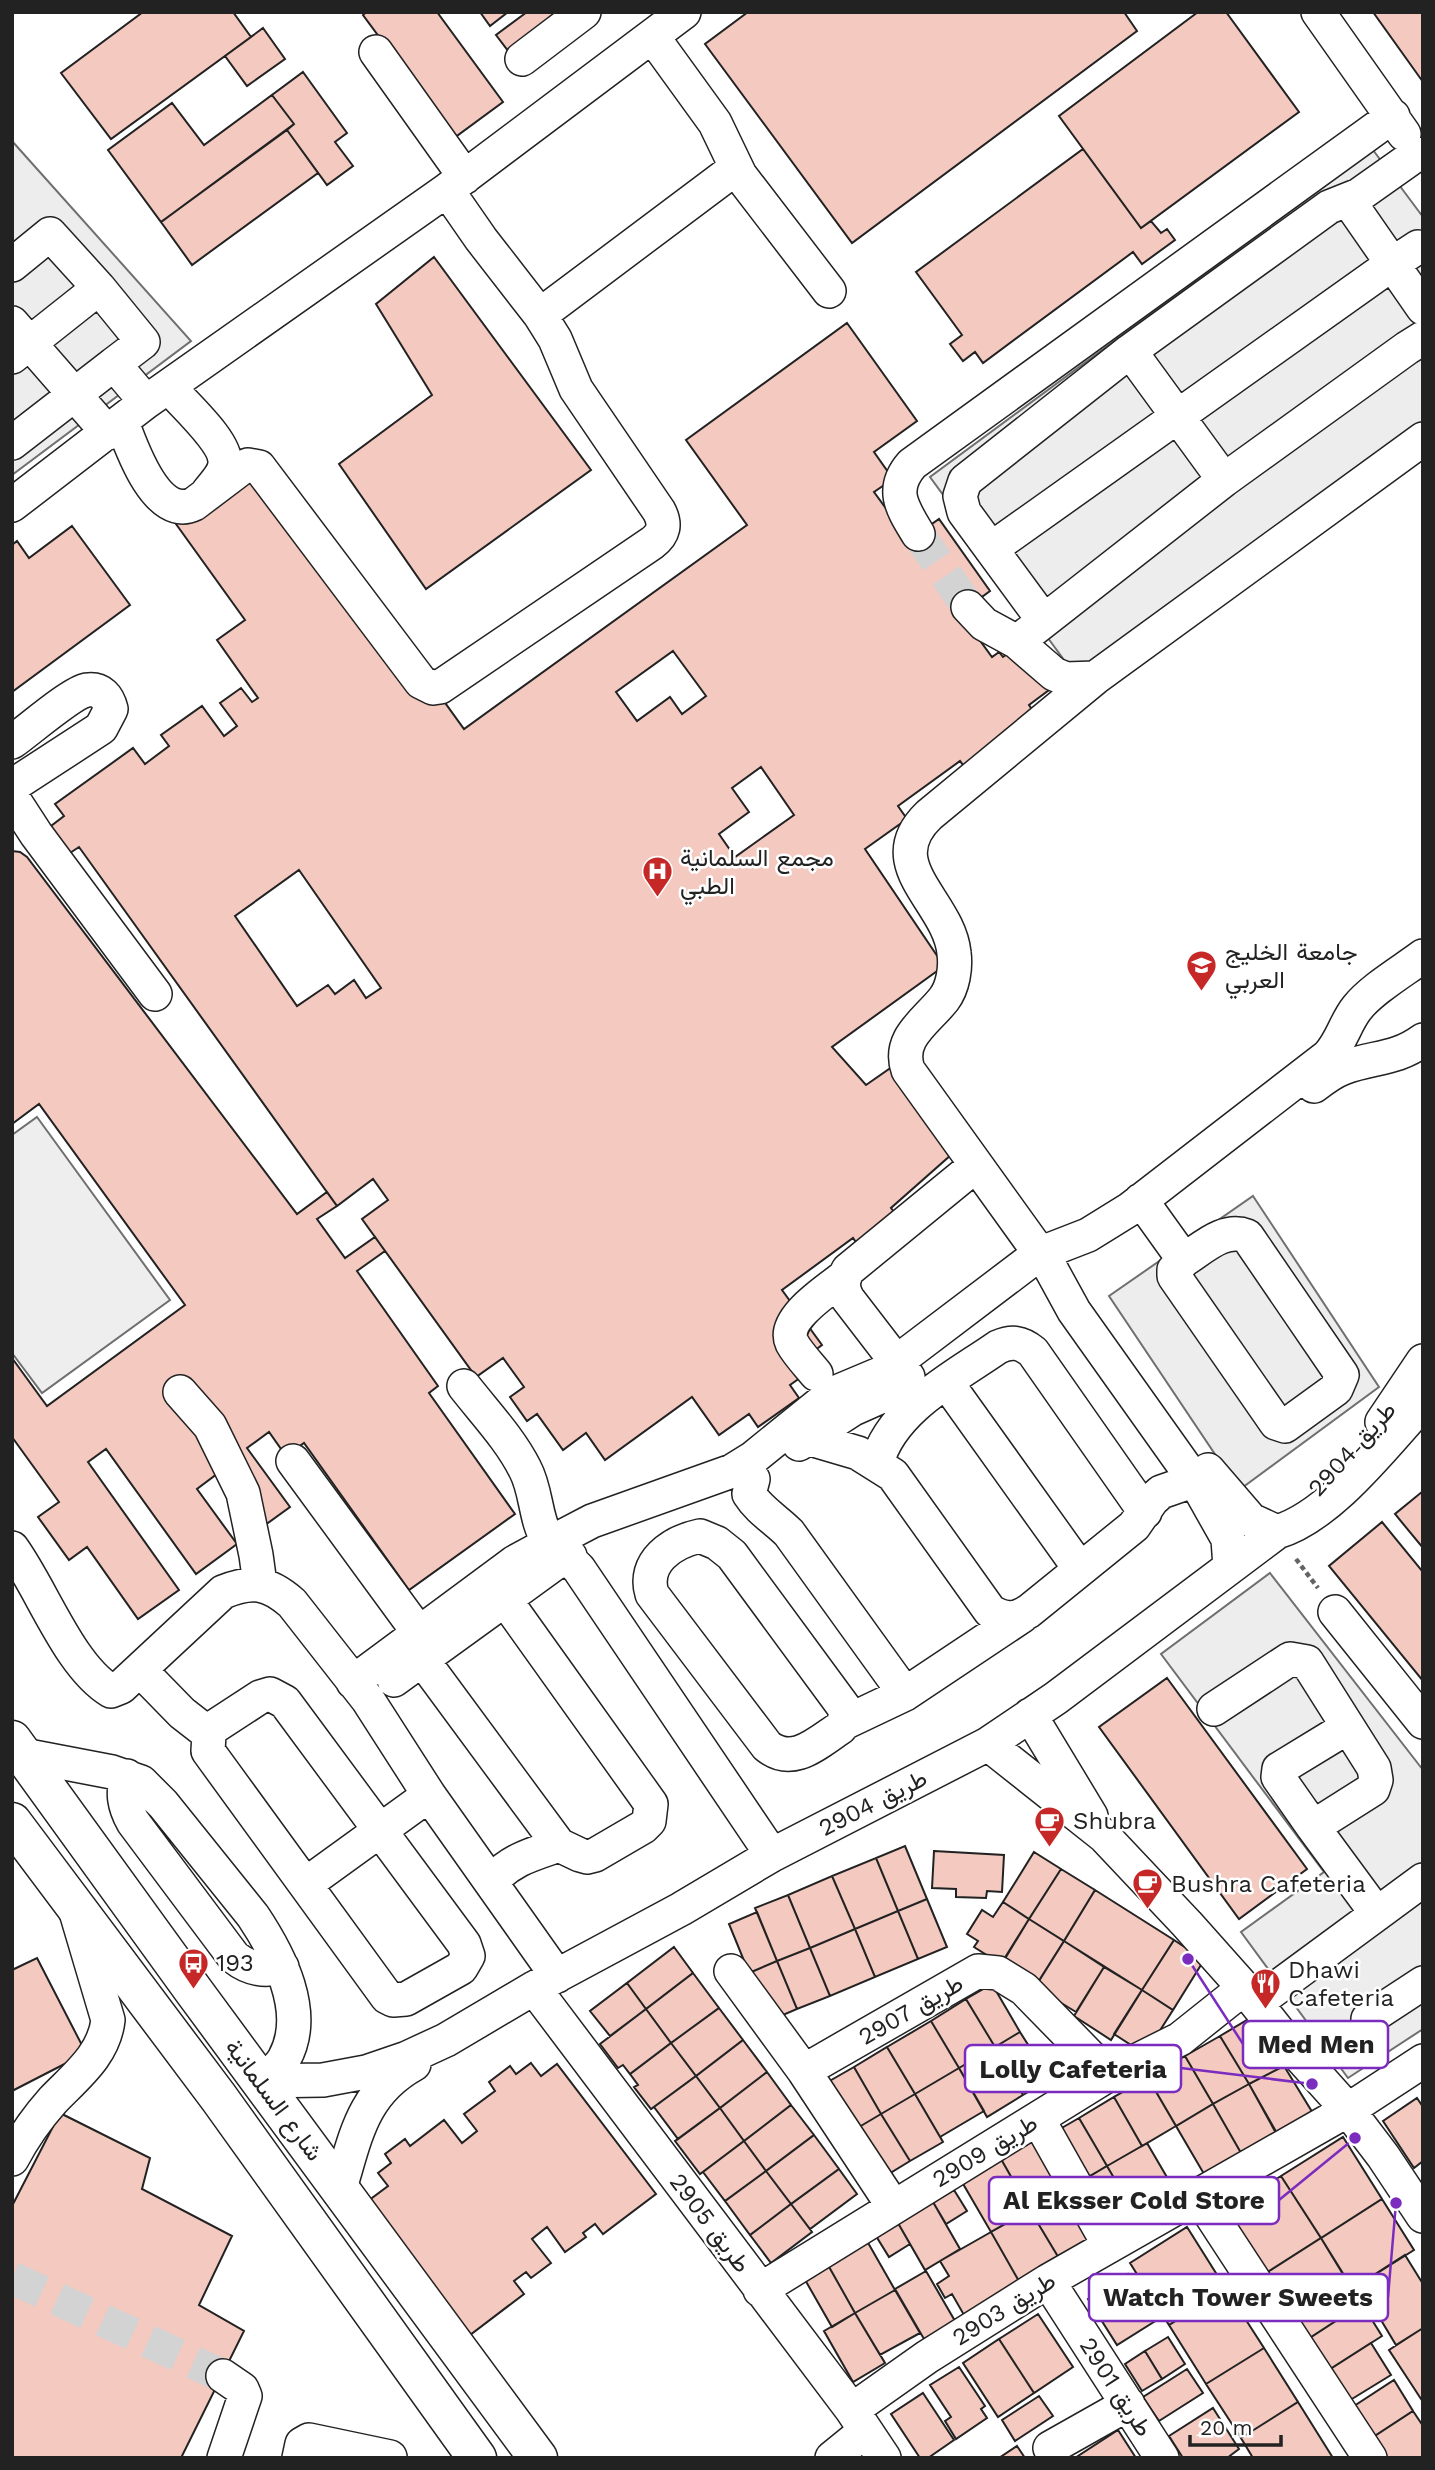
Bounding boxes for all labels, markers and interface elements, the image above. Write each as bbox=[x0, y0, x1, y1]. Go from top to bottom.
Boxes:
place label: مجمع السلمانية الطبي bbox=[680, 844, 834, 905]
hospital icon: مجمع السلمانية الطبي bbox=[640, 855, 674, 899]
place label: جامعة الخليج العربي bbox=[1225, 938, 1358, 999]
school or university icon: جامعة الخليج العربي bbox=[1185, 949, 1219, 993]
street label: طريق 2904 bbox=[1302, 1396, 1402, 1503]
street label: طريق 2904 bbox=[814, 1764, 932, 1843]
cafe icon: Shubra bbox=[1033, 1804, 1067, 1848]
place label: Shubra bbox=[1073, 1807, 1156, 1835]
cafe icon: Bushra Cafeteria bbox=[1131, 1867, 1165, 1911]
place label: Bushra Cafeteria bbox=[1171, 1870, 1366, 1898]
bus stop icon: 193 bbox=[176, 1946, 210, 1990]
place label: 193 bbox=[216, 1949, 254, 1977]
place label: Dhawi Cafeteria bbox=[1288, 1956, 1394, 2012]
restaurant icon: Dhawi Cafeteria bbox=[1248, 1967, 1282, 2011]
street label: طريق 2907 bbox=[854, 1969, 969, 2052]
callout: Med Men bbox=[1243, 2021, 1388, 2068]
text: Med Men bbox=[1257, 2029, 1375, 2059]
street label: شارع السلمانية bbox=[218, 2034, 329, 2167]
callout: Lolly Cafeteria bbox=[965, 2045, 1181, 2092]
text: Lolly Cafeteria bbox=[979, 2054, 1167, 2084]
street label: طريق 2909 bbox=[927, 2109, 1043, 2194]
street label: طريق 2905 bbox=[663, 2168, 756, 2279]
callout: Al Eksser Cold Store bbox=[989, 2177, 1279, 2224]
text: Al Eksser Cold Store bbox=[1003, 2185, 1265, 2215]
street label: طريق 2903 bbox=[947, 2266, 1061, 2353]
callout: Watch Tower Sweets bbox=[1089, 2274, 1388, 2321]
text: Watch Tower Sweets bbox=[1103, 2282, 1373, 2312]
street label: طريق 2901 bbox=[1073, 2332, 1158, 2442]
scale bar bbox=[1190, 2404, 1281, 2448]
text: 20 m bbox=[1200, 2415, 1252, 2440]

